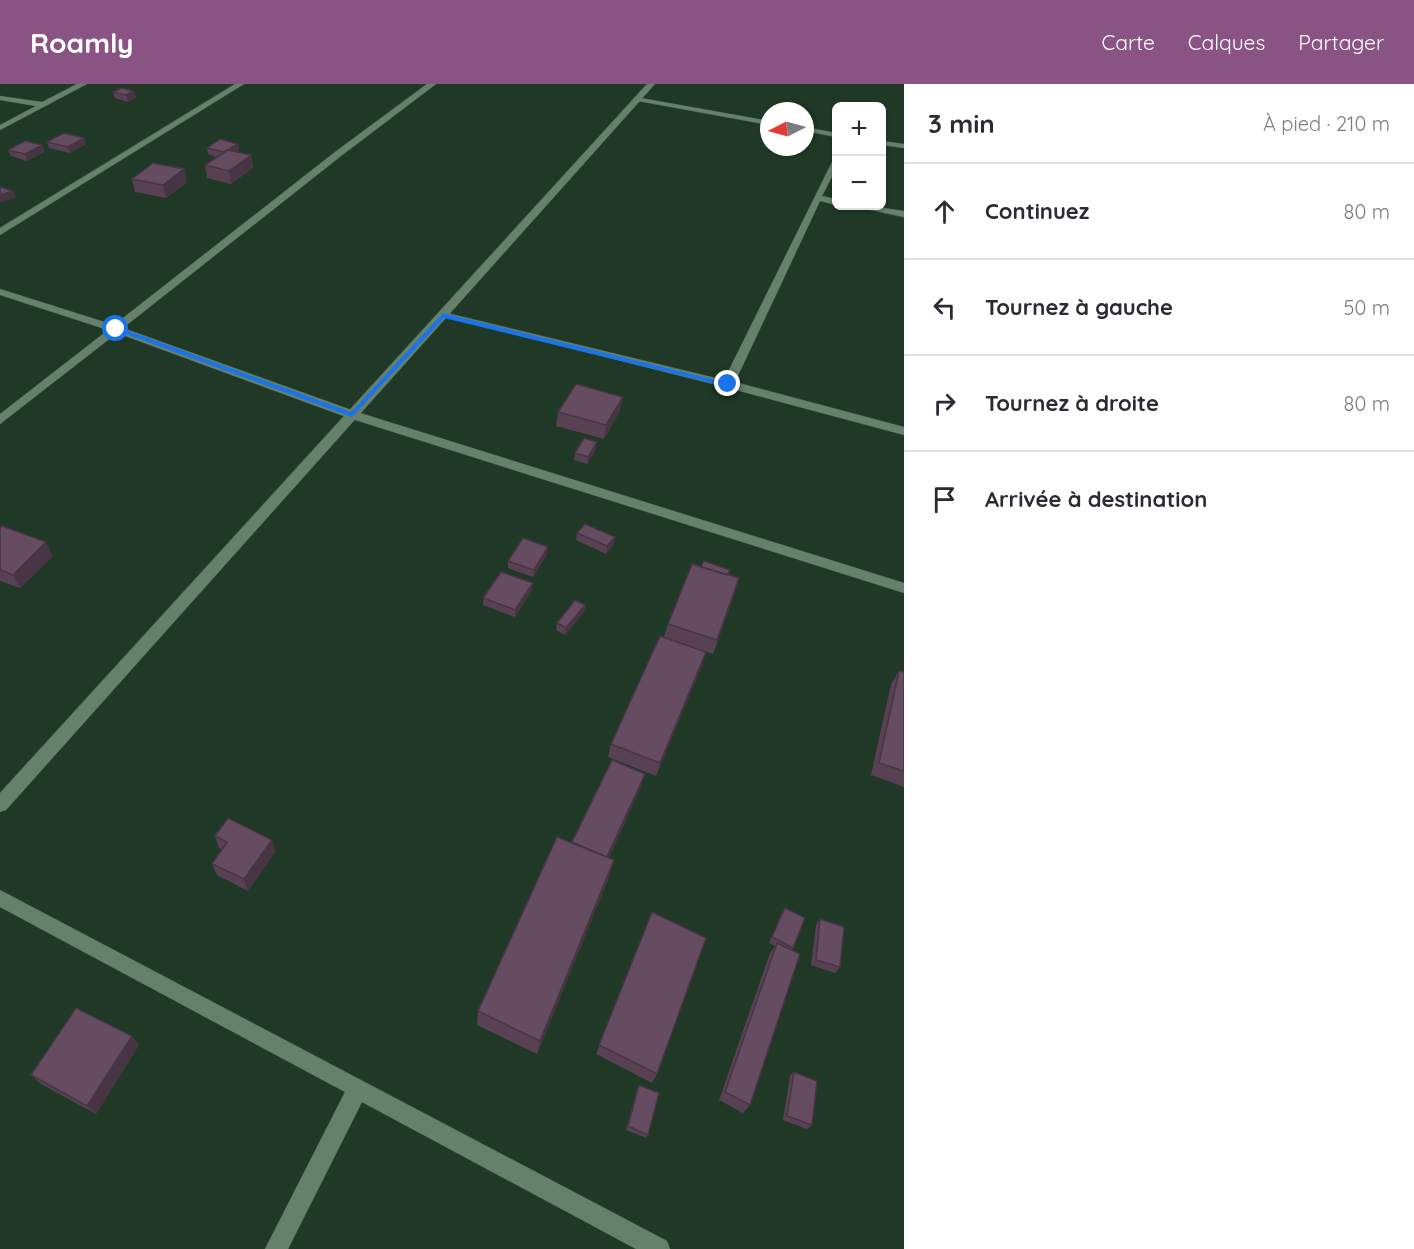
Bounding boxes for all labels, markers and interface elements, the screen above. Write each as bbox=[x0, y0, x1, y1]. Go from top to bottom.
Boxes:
text: Roamly bbox=[30, 25, 134, 60]
text: Carte bbox=[1101, 29, 1155, 55]
text: Calques bbox=[1188, 29, 1265, 55]
text: Partager bbox=[1298, 29, 1384, 55]
north arrow bbox=[760, 102, 814, 156]
map controls bbox=[832, 102, 886, 210]
button: + bbox=[832, 102, 886, 156]
text: 3 min bbox=[928, 107, 995, 140]
text: À pied · 210 m bbox=[1263, 111, 1390, 136]
button: − bbox=[832, 156, 886, 210]
icon: ahead bbox=[928, 195, 961, 228]
text: Continuez bbox=[985, 197, 1089, 225]
text: 80 m bbox=[1344, 199, 1390, 224]
icon: left bbox=[928, 291, 961, 324]
text: Tournez à gauche bbox=[985, 293, 1173, 321]
text: 50 m bbox=[1344, 295, 1390, 320]
route start bbox=[102, 315, 128, 341]
route end bbox=[714, 370, 740, 396]
icon: right bbox=[928, 387, 961, 420]
text: Tournez à droite bbox=[985, 389, 1159, 417]
text: 80 m bbox=[1344, 391, 1390, 416]
icon: arrive bbox=[928, 483, 961, 516]
text: Arrivée à destination bbox=[985, 485, 1207, 513]

